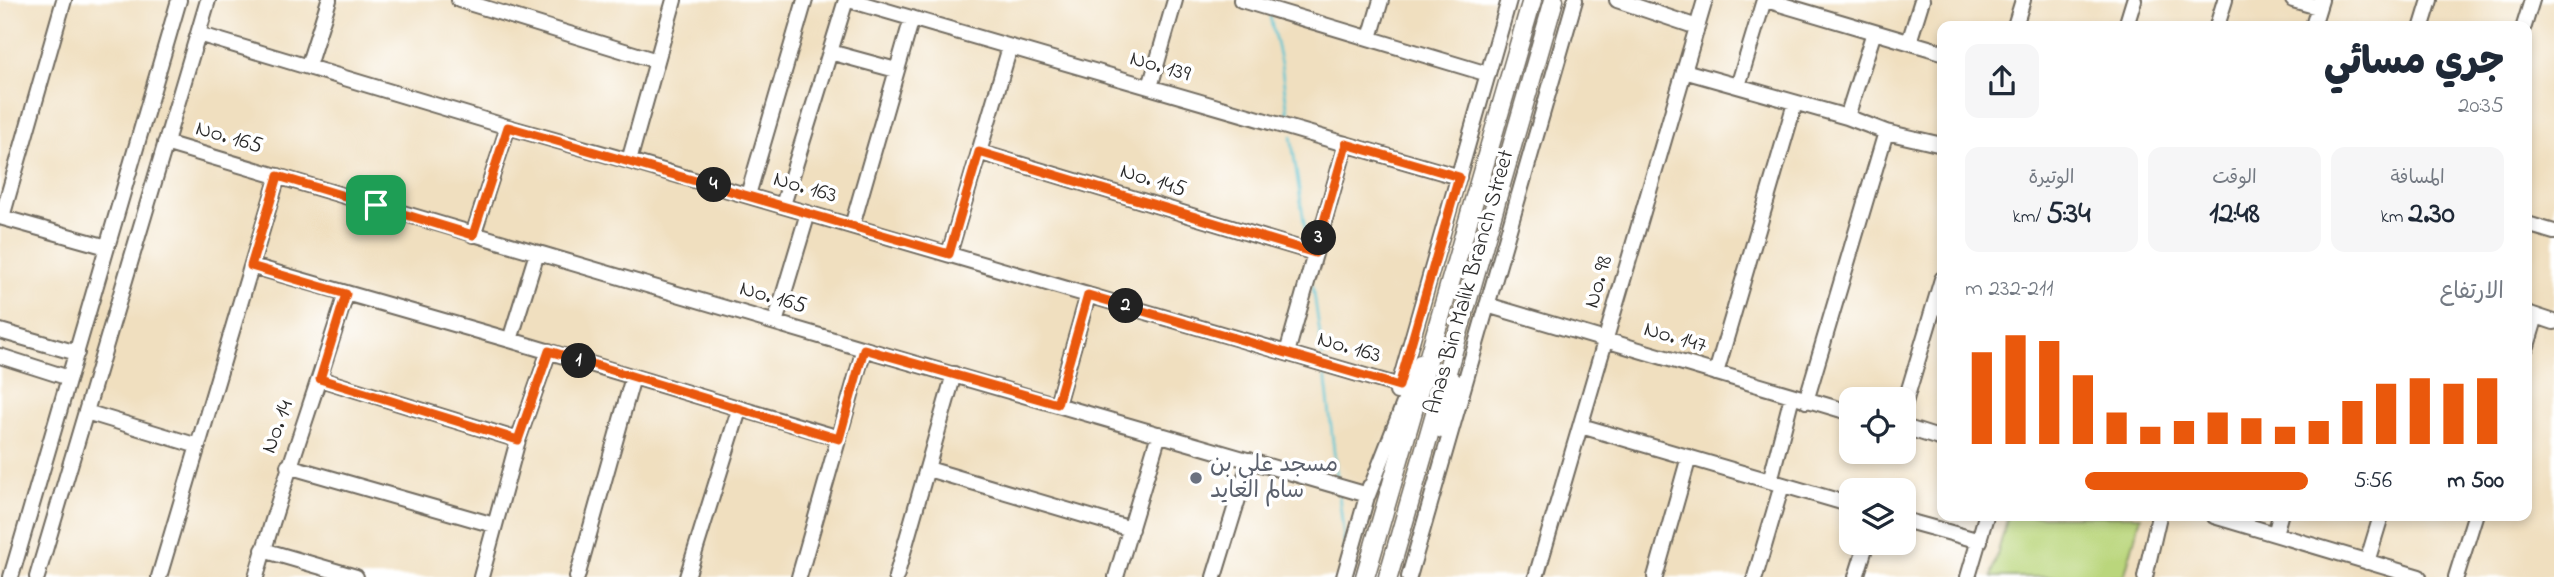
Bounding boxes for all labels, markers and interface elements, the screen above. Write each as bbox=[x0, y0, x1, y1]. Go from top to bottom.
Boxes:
text: جري مسائي bbox=[2324, 36, 2504, 92]
street label: No. 139 bbox=[1126, 43, 1194, 91]
button: share bbox=[1965, 44, 2039, 118]
text: 20:35 bbox=[2458, 90, 2504, 123]
street label: No. 165 bbox=[192, 113, 266, 163]
street label: Anas Bin Malik Branch Street bbox=[1416, 146, 1524, 418]
street label: No. 145 bbox=[1116, 155, 1190, 207]
street label: No. 163 bbox=[769, 163, 841, 213]
text: الوتيرة bbox=[2029, 165, 2074, 192]
text: الوقت bbox=[2212, 165, 2257, 192]
text: المسافة bbox=[2390, 165, 2445, 192]
pin: 4 bbox=[696, 168, 732, 202]
text: 4 bbox=[710, 171, 717, 198]
pin bbox=[346, 175, 406, 235]
icon: arrive bbox=[357, 186, 395, 224]
text: 5:34 bbox=[2046, 193, 2091, 237]
text: 12:48 bbox=[2209, 193, 2260, 237]
text: 2.30 bbox=[2408, 193, 2455, 237]
text: /km bbox=[2012, 204, 2046, 231]
text: km bbox=[2380, 204, 2408, 231]
pin: 3 bbox=[1302, 220, 1336, 256]
text: 3 bbox=[1315, 224, 1322, 251]
street label: No. 98 bbox=[1576, 252, 1622, 312]
street label: No. 165 bbox=[736, 273, 810, 323]
text: 211–232 m bbox=[1965, 273, 2054, 306]
text: الارتفاع bbox=[2440, 276, 2504, 309]
pin: 2 bbox=[1108, 288, 1144, 324]
text: 2 bbox=[1121, 292, 1130, 319]
street label: No. 147 bbox=[1640, 313, 1711, 363]
street label: No. 163 bbox=[1313, 323, 1385, 373]
pin: 1 bbox=[562, 344, 596, 378]
text: 1 bbox=[575, 347, 582, 374]
map controls bbox=[1839, 387, 1916, 555]
button: locate bbox=[1839, 387, 1916, 464]
street label: No. 14 bbox=[253, 395, 303, 458]
place label: مسجد علي بن سالم العايد bbox=[1210, 449, 1338, 508]
text: 5:56 bbox=[2354, 465, 2392, 498]
text: 500 m bbox=[2447, 465, 2504, 498]
marker: مسجد علي بن سالم العايد bbox=[1188, 470, 1204, 486]
button: layers bbox=[1839, 478, 1916, 555]

